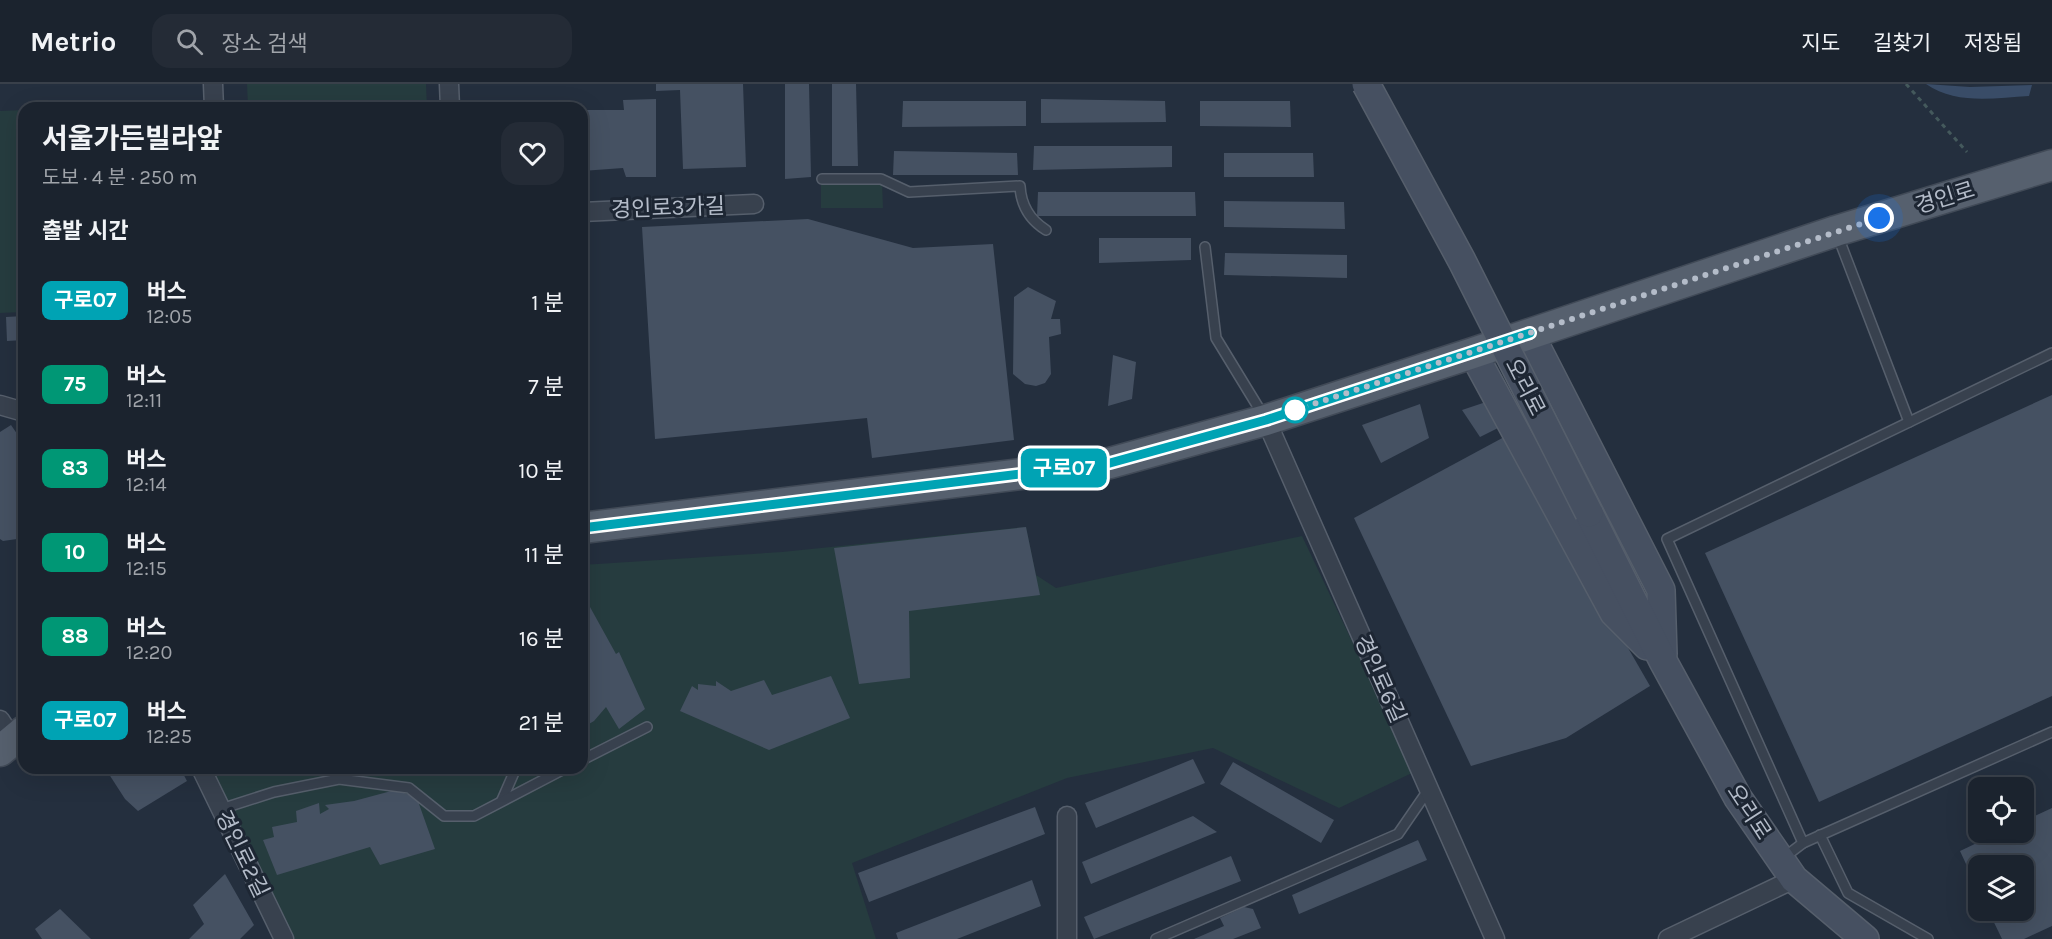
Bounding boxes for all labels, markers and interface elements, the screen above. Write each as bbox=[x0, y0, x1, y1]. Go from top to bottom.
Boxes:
search box bbox=[152, 14, 572, 68]
text: Metrio bbox=[30, 25, 116, 58]
icon: search bbox=[173, 25, 206, 58]
text: 장소 검색 bbox=[221, 31, 308, 57]
text: 지도 bbox=[1801, 31, 1840, 55]
text: 길찾기 bbox=[1873, 31, 1931, 55]
text: 저장됨 bbox=[1964, 31, 2022, 55]
text: 서울가든빌라앞 bbox=[42, 122, 222, 155]
button: heart bbox=[501, 122, 564, 185]
text: 도보 · 4 분 · 250 m bbox=[42, 166, 197, 189]
street label: 경인로 bbox=[1912, 177, 1978, 219]
street label: 경인로3가길 bbox=[610, 193, 726, 223]
your location bbox=[1864, 203, 1894, 233]
text: 출발 시간 bbox=[42, 218, 129, 244]
text: 버스 bbox=[146, 279, 187, 305]
text: 구로07 bbox=[54, 288, 116, 312]
text: 1 분 bbox=[531, 290, 564, 316]
text: 12:05 bbox=[146, 305, 192, 328]
street label: 오리로 bbox=[1500, 354, 1550, 420]
text: 버스 bbox=[126, 363, 166, 389]
text: 75 bbox=[64, 372, 86, 396]
text: 7 분 bbox=[528, 374, 564, 400]
text: 12:11 bbox=[126, 389, 162, 412]
unlabelled marker bbox=[1282, 397, 1308, 423]
text: 버스 bbox=[126, 447, 166, 473]
line badge: 구로07 bbox=[1022, 448, 1106, 488]
text: 83 bbox=[62, 456, 88, 480]
text: 구로07 bbox=[1033, 456, 1095, 480]
text: 10 분 bbox=[518, 458, 564, 484]
text: 12:14 bbox=[126, 473, 167, 496]
text: 버스 bbox=[126, 531, 166, 557]
text: 10 bbox=[65, 540, 85, 564]
text: 11 분 bbox=[524, 542, 564, 568]
text: 12:15 bbox=[126, 557, 167, 580]
text: 버스 bbox=[126, 615, 166, 641]
text: 88 bbox=[61, 624, 89, 648]
text: 16 분 bbox=[519, 626, 564, 652]
street label: 경인로6길 bbox=[1349, 631, 1411, 727]
text: 12:20 bbox=[126, 641, 172, 664]
text: 버스 bbox=[146, 699, 187, 725]
text: 구로07 bbox=[54, 708, 116, 732]
text: 21 분 bbox=[519, 710, 564, 736]
text: 12:25 bbox=[146, 725, 192, 748]
map controls bbox=[1968, 777, 2034, 921]
button: locate bbox=[1968, 777, 2034, 843]
street label: 오리로 bbox=[1722, 779, 1776, 845]
street label: 경인로2길 bbox=[210, 806, 274, 902]
button: layers bbox=[1968, 855, 2034, 921]

